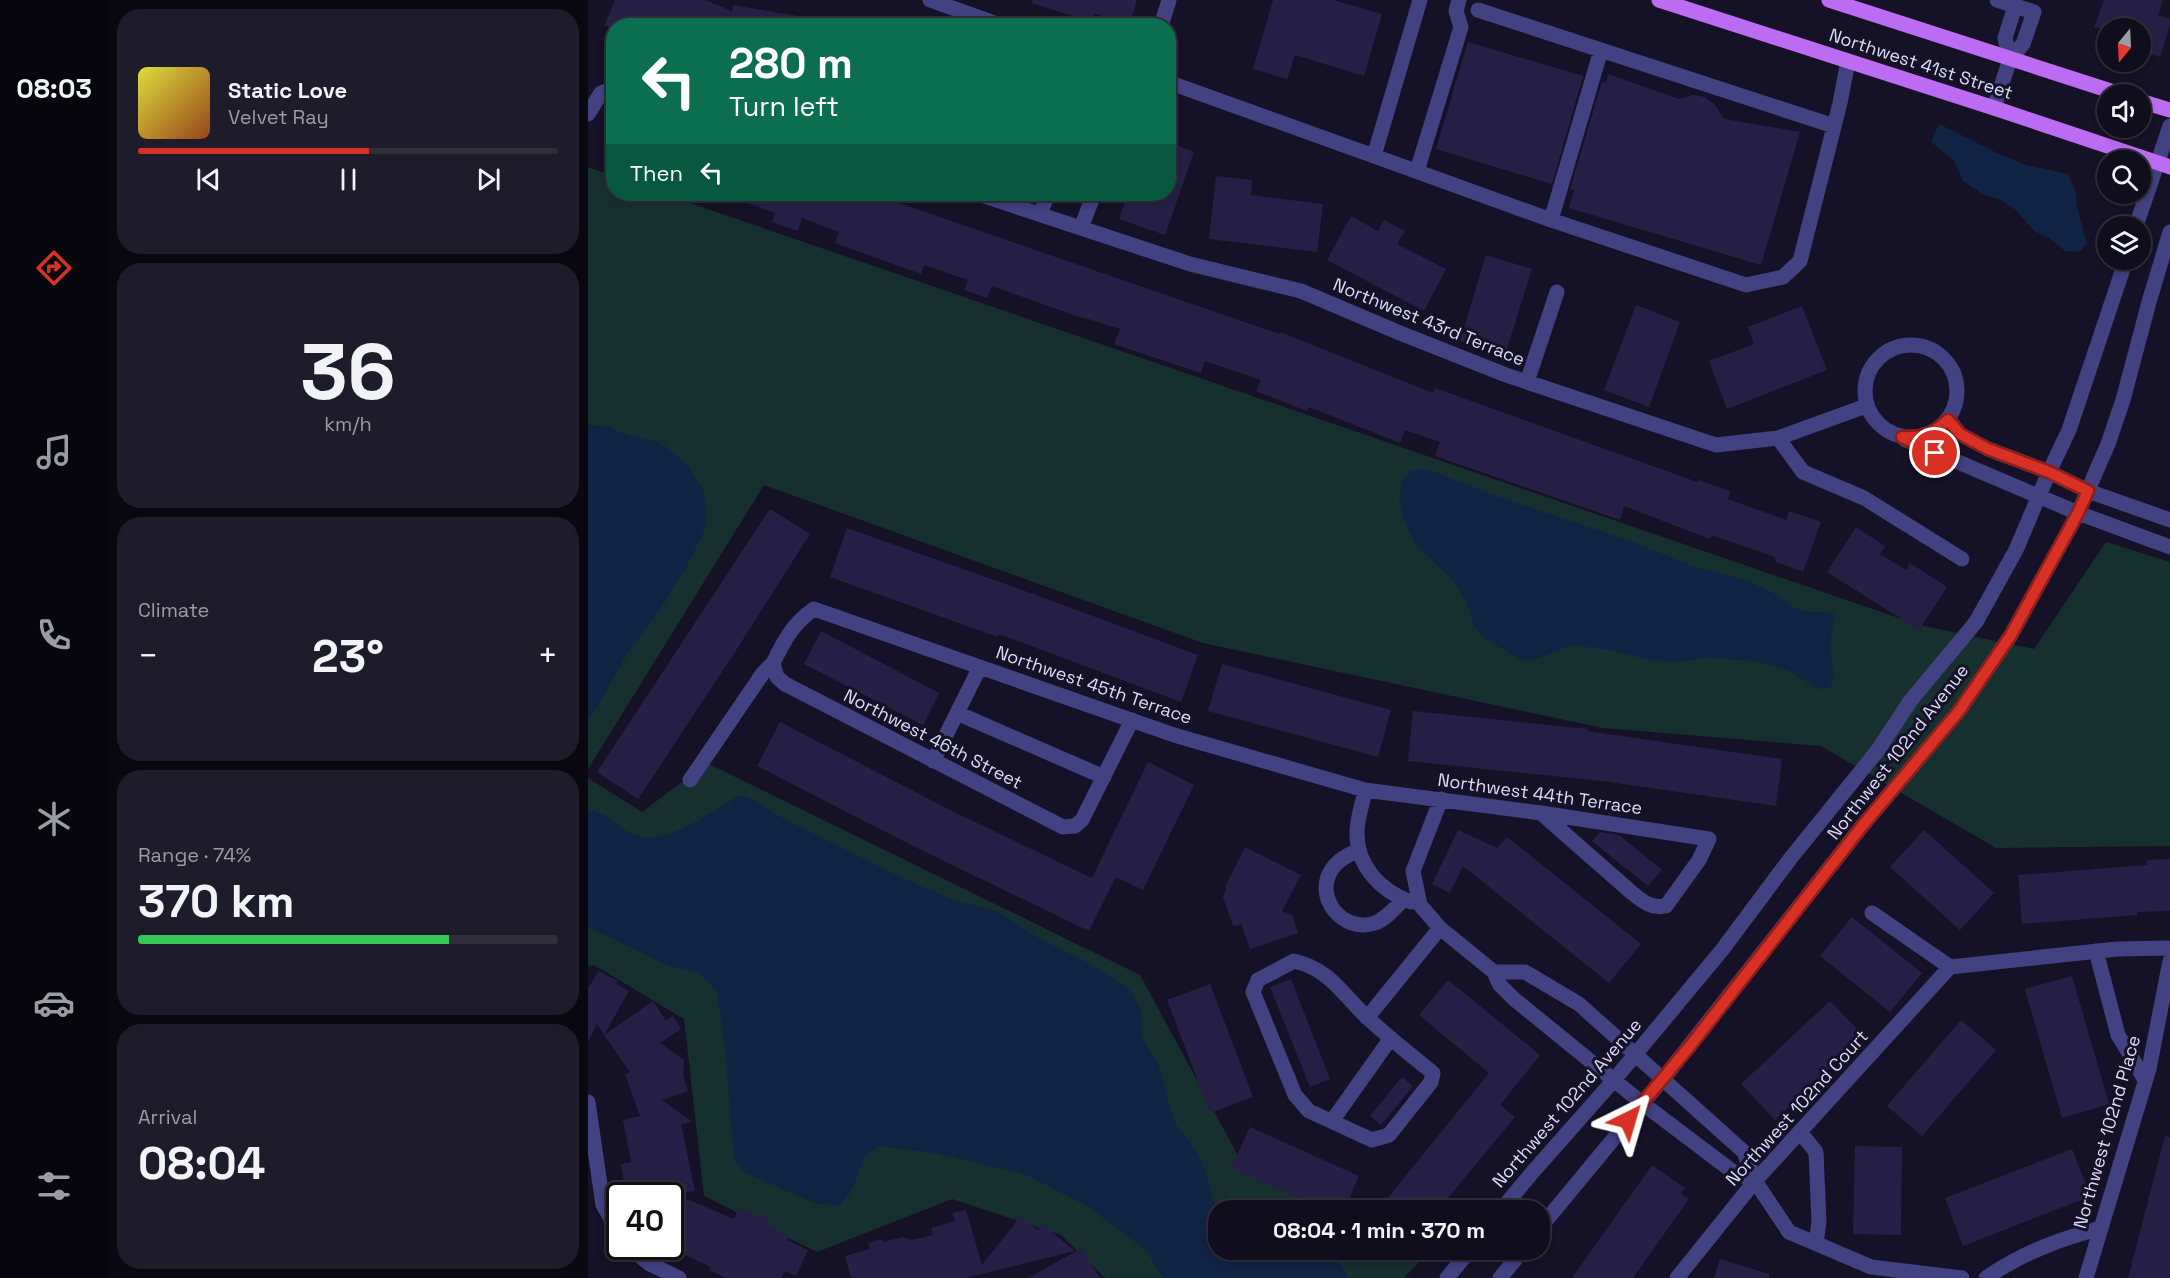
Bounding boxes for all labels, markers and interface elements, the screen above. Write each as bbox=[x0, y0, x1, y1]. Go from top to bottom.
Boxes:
north arrow bbox=[2097, 18, 2151, 72]
map controls bbox=[2097, 18, 2151, 270]
street label: Northwest 41st Street bbox=[1826, 23, 2016, 104]
text: 280 m bbox=[729, 37, 853, 90]
icon: left bbox=[630, 42, 708, 120]
text: 08:03 bbox=[16, 71, 92, 106]
text: Static Love bbox=[228, 76, 347, 104]
button: sound bbox=[2097, 84, 2151, 138]
text: Turn left bbox=[729, 89, 839, 124]
text: Velvet Ray bbox=[228, 104, 329, 130]
button: search bbox=[2097, 150, 2151, 204]
icon: left bbox=[695, 156, 728, 189]
text: Then bbox=[630, 159, 683, 187]
icon: previous bbox=[192, 163, 225, 196]
icon: pause bbox=[332, 163, 365, 196]
icon: next bbox=[472, 163, 505, 196]
button: layers bbox=[2097, 216, 2151, 270]
icon: directions bbox=[33, 247, 75, 289]
street label: Northwest 43rd Terrace bbox=[1330, 273, 1528, 371]
text: 36 bbox=[300, 322, 396, 422]
text: km/h bbox=[324, 411, 372, 437]
pin bbox=[1909, 427, 1960, 478]
icon: music bbox=[33, 431, 75, 473]
icon: arrive bbox=[1918, 436, 1951, 469]
text: Climate bbox=[138, 597, 209, 623]
icon: phone bbox=[33, 614, 75, 656]
text: 23° bbox=[312, 628, 384, 685]
text: − bbox=[138, 635, 158, 677]
text: + bbox=[538, 635, 558, 677]
street label: Northwest 45th Terrace bbox=[993, 640, 1195, 729]
street label: Northwest 102nd Avenue bbox=[1822, 659, 1973, 844]
street label: Northwest 46th Street bbox=[840, 684, 1026, 794]
street label: Northwest 44th Terrace bbox=[1436, 768, 1644, 819]
icon: climate bbox=[33, 798, 75, 840]
text: Range · 74% bbox=[138, 842, 251, 868]
text: 370 km bbox=[138, 873, 295, 930]
icon: car bbox=[33, 982, 75, 1024]
street label: Northwest 102nd Avenue bbox=[1487, 1013, 1646, 1192]
street label: Northwest 102nd Court bbox=[1720, 1025, 1873, 1190]
street label: Northwest 102nd Place bbox=[2068, 1033, 2145, 1231]
position arrow bbox=[1596, 1088, 1660, 1152]
text: Arrival bbox=[138, 1104, 197, 1130]
text: 08:04 bbox=[138, 1135, 265, 1192]
icon: filters bbox=[33, 1165, 75, 1207]
speed limit sign: 40 bbox=[606, 1182, 684, 1260]
text: 08:04 · 1 min · 370 m bbox=[1273, 1216, 1485, 1244]

